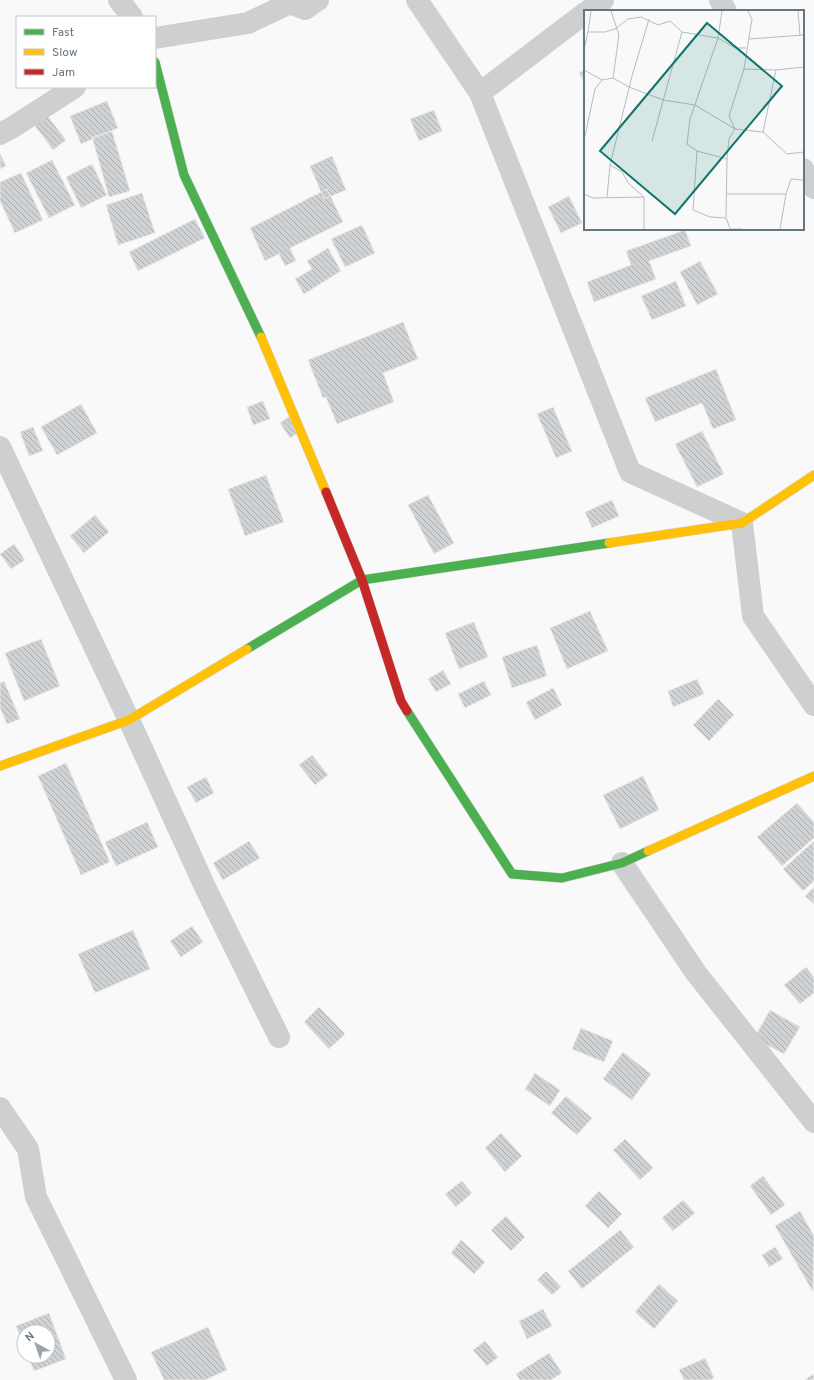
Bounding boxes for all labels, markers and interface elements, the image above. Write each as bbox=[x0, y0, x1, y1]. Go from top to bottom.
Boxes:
inset map bbox=[584, 10, 804, 230]
legend bbox=[16, 16, 156, 88]
text: Fast bbox=[52, 25, 74, 41]
text: Slow bbox=[52, 45, 78, 61]
text: Jam bbox=[52, 65, 75, 81]
north arrow bbox=[16, 1324, 56, 1364]
text: N bbox=[23, 1329, 38, 1345]

